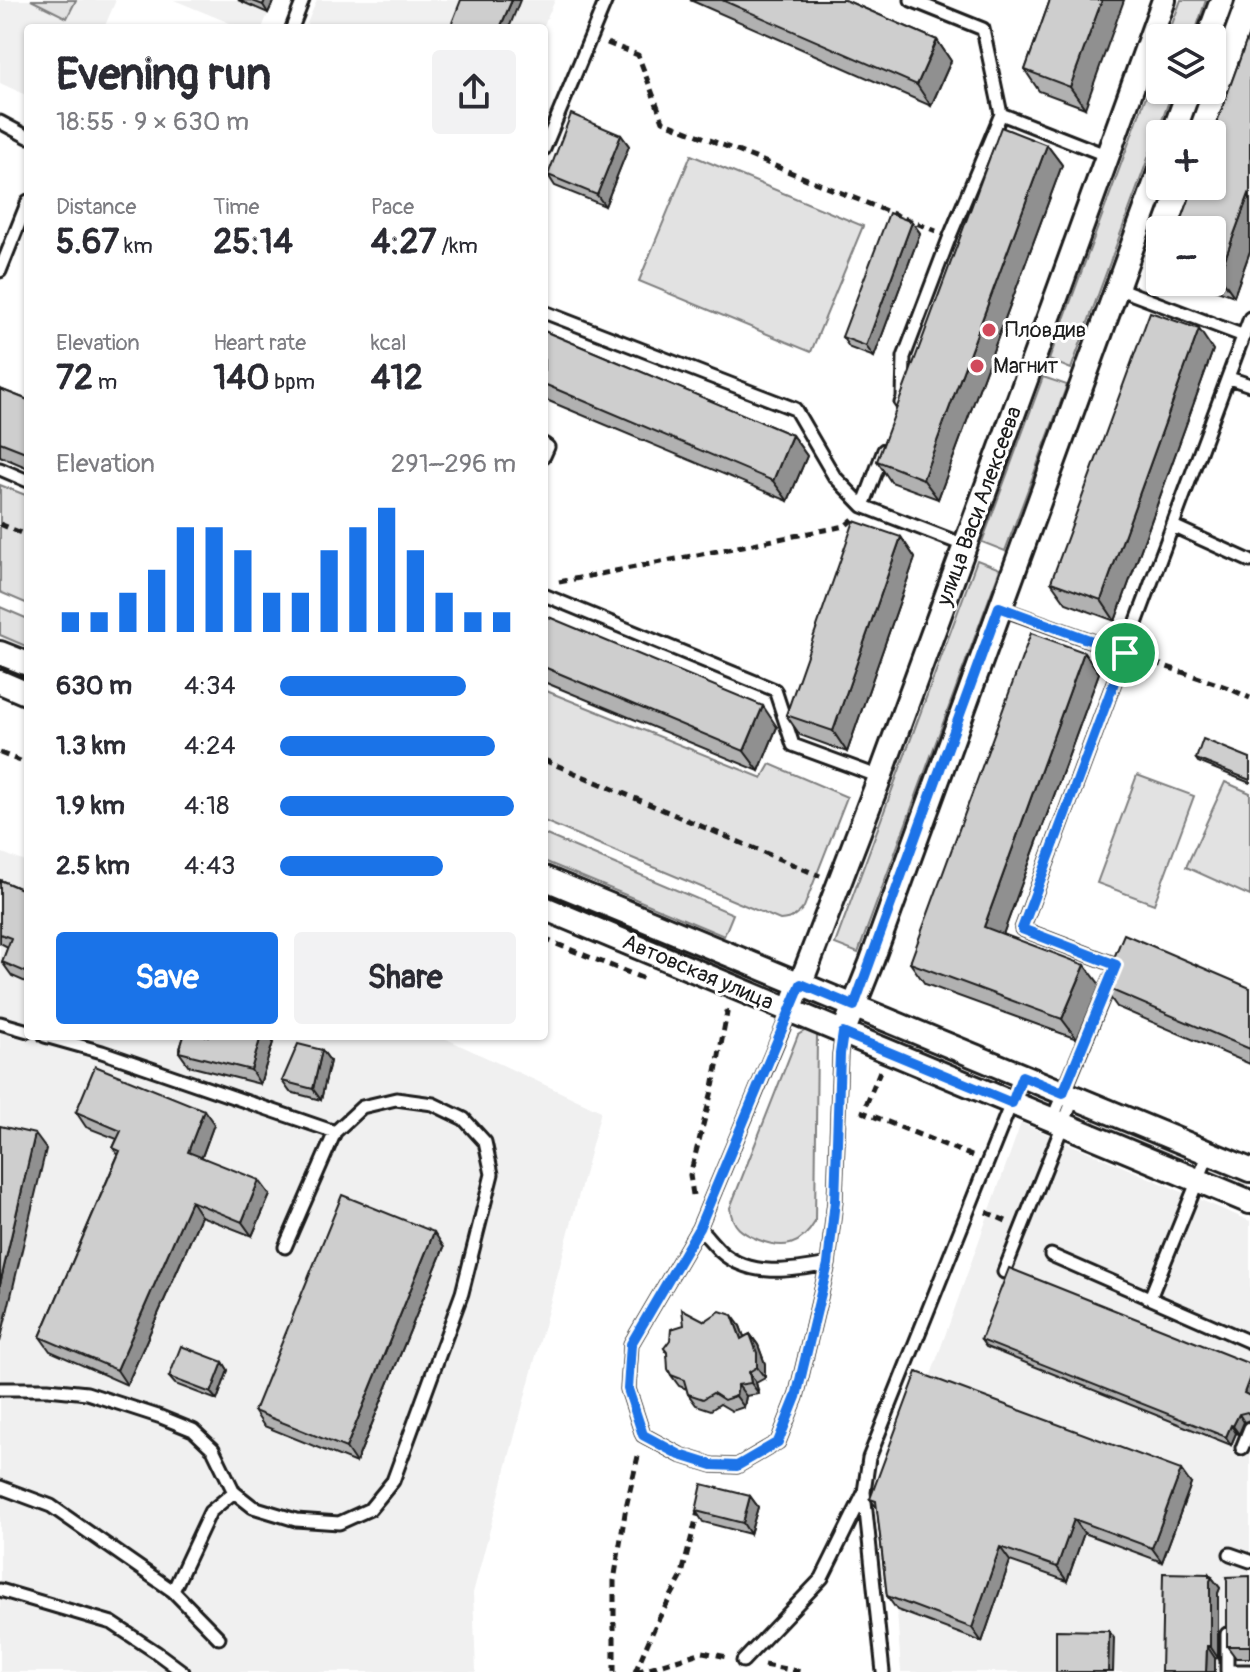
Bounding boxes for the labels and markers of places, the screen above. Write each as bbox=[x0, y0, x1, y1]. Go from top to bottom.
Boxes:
place label: Пловдив bbox=[1005, 316, 1086, 344]
marker: Пловдив bbox=[980, 321, 998, 339]
place label: Магнит bbox=[993, 352, 1058, 380]
marker: Магнит bbox=[968, 357, 986, 375]
pin bbox=[1091, 619, 1159, 687]

